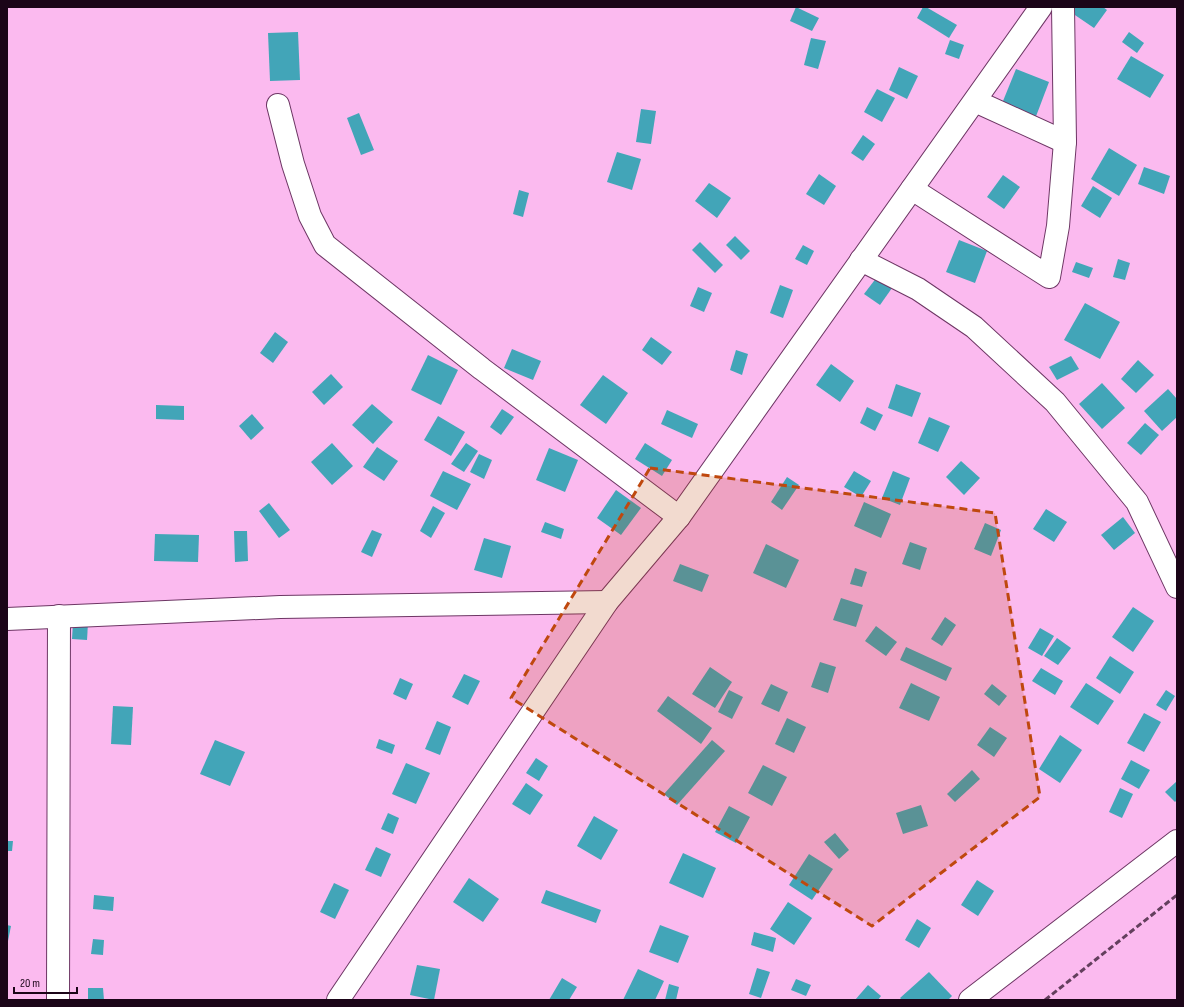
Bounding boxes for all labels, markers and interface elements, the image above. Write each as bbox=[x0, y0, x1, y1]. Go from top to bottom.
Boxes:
scale bar bbox=[14, 969, 77, 995]
text: 20 m bbox=[20, 976, 40, 991]

